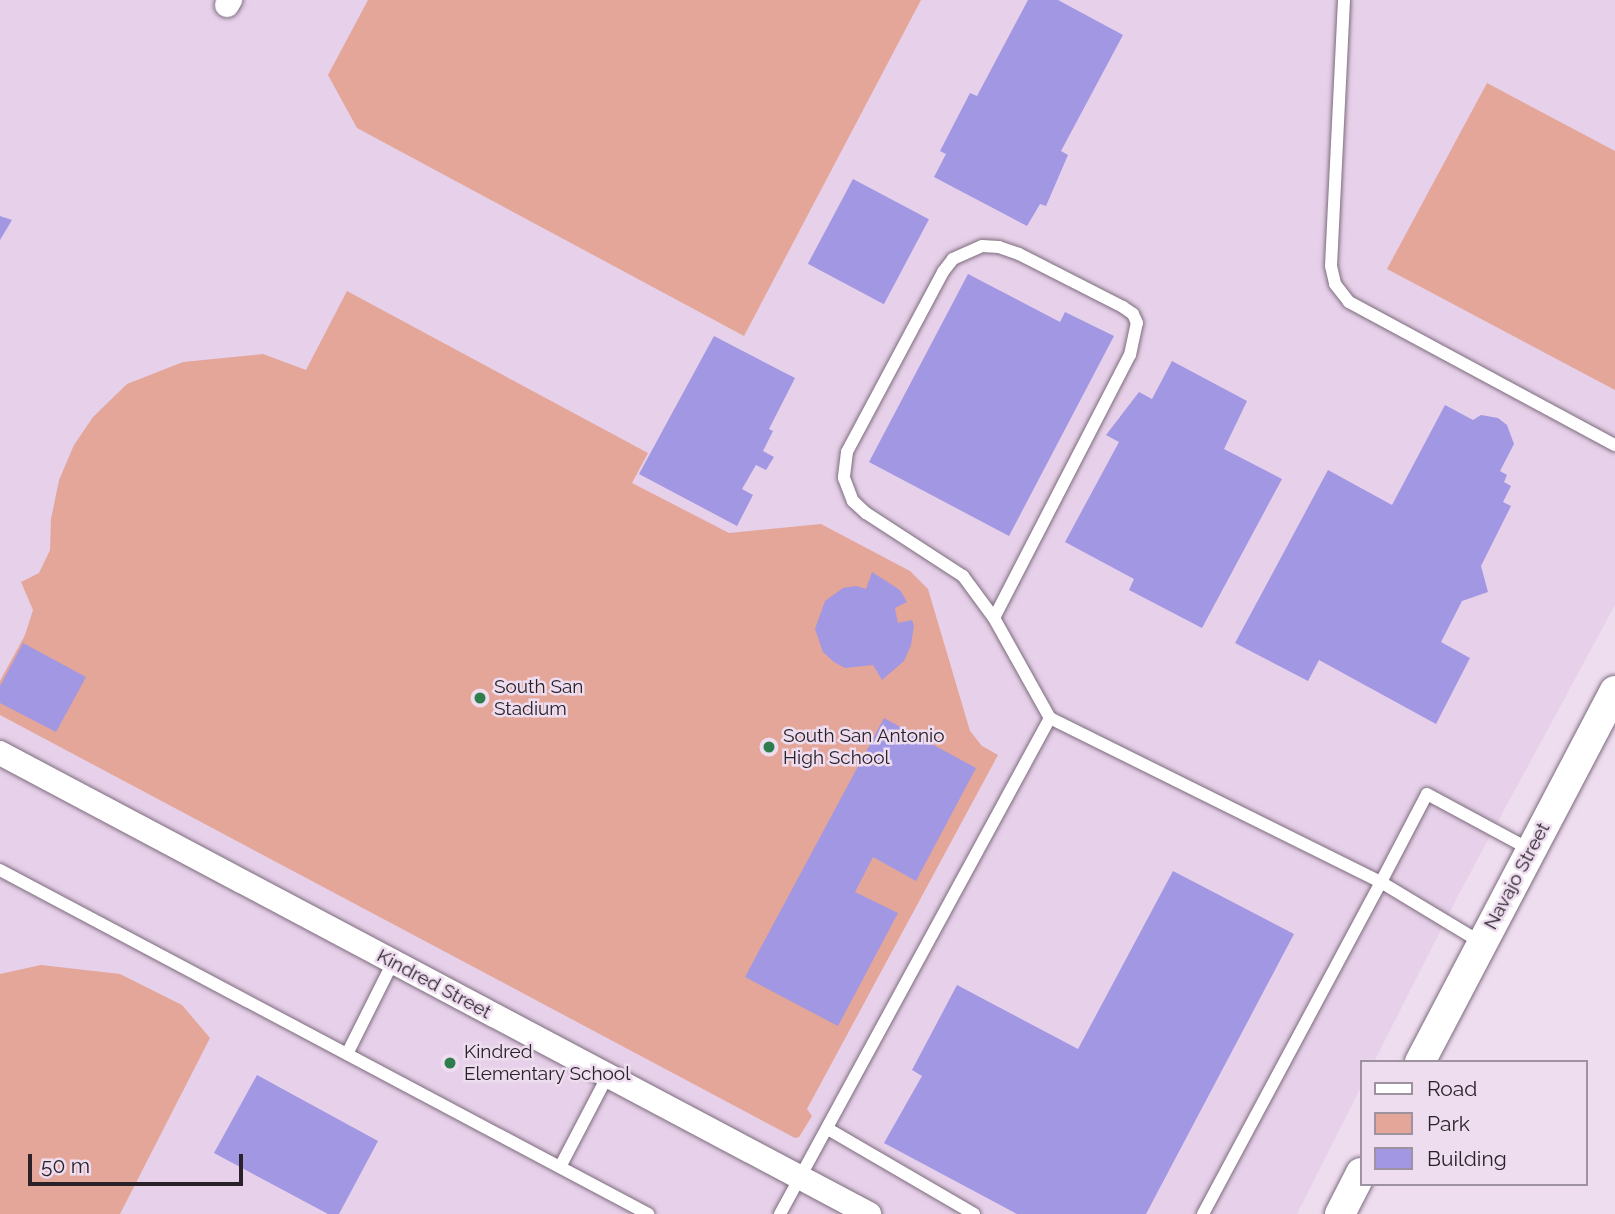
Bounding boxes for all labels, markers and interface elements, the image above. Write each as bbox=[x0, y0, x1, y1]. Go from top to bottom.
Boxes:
place label: South San Stadium bbox=[494, 676, 583, 720]
marker: South San Stadium bbox=[472, 690, 488, 706]
place label: South San Antonio High School bbox=[783, 725, 945, 769]
marker: South San Antonio High School bbox=[761, 739, 777, 755]
street label: Navajo Street bbox=[1479, 819, 1555, 933]
street label: Kindred Street bbox=[373, 944, 495, 1024]
place label: Kindred Elementary School bbox=[464, 1041, 631, 1085]
marker: Kindred Elementary School bbox=[442, 1055, 458, 1071]
legend bbox=[1360, 1060, 1587, 1186]
text: Road bbox=[1427, 1076, 1477, 1101]
text: Park bbox=[1427, 1111, 1470, 1136]
scale bar bbox=[32, 1140, 247, 1184]
text: Building bbox=[1427, 1146, 1507, 1171]
text: 50 m bbox=[41, 1153, 90, 1178]

